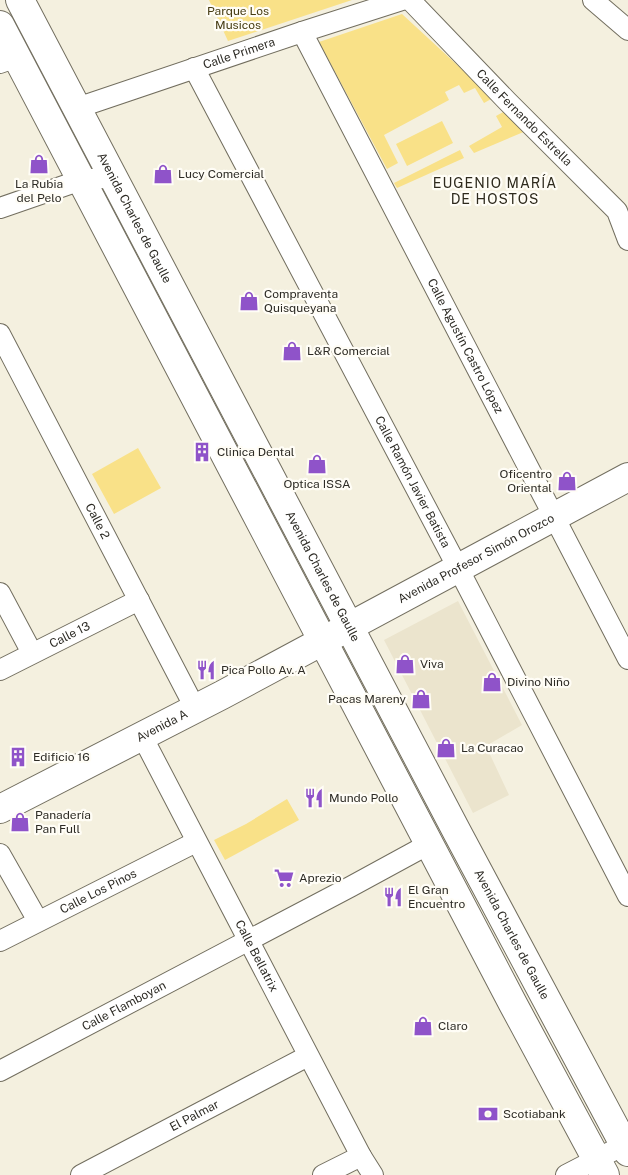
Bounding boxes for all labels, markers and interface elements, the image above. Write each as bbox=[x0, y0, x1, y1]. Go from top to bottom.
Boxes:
park label: Parque Los Musicos bbox=[207, 4, 269, 32]
street label: Calle Primera bbox=[201, 35, 277, 72]
street label: Calle Fernando Estrella bbox=[473, 67, 575, 169]
street label: Avenida Charles de Gaulle bbox=[94, 150, 175, 286]
shop icon: La Rubia del Pelo bbox=[28, 153, 50, 175]
shop icon: Lucy Comercial bbox=[152, 163, 174, 185]
place label: Lucy Comercial bbox=[178, 167, 265, 181]
district label: EUGENIO MARÍA DE HOSTOS bbox=[433, 174, 557, 207]
place label: La Rubia del Pelo bbox=[15, 177, 63, 205]
street label: Calle Agustín Castro López bbox=[424, 276, 506, 416]
place label: Compraventa Quisqueyana bbox=[264, 287, 338, 315]
shop icon: Compraventa Quisqueyana bbox=[238, 290, 260, 312]
shop icon: L&R Comercial bbox=[281, 340, 303, 362]
place label: L&R Comercial bbox=[307, 344, 390, 358]
street label: Calle Ramón Javier Batista bbox=[372, 414, 453, 550]
building icon: Clinica Dental bbox=[191, 441, 213, 463]
place label: Clinica Dental bbox=[217, 445, 295, 459]
shop icon: Optica ISSA bbox=[306, 453, 328, 475]
place label: Oficentro Oriental bbox=[500, 467, 552, 495]
shop icon: Oficentro Oriental bbox=[556, 470, 578, 492]
place label: Optica ISSA bbox=[283, 477, 351, 491]
street label: Calle 2 bbox=[82, 501, 113, 541]
street label: Avenida Charles de Gaulle bbox=[283, 509, 363, 644]
street label: Avenida Profesor Simón Orozco bbox=[396, 511, 557, 606]
street label: Calle 13 bbox=[47, 619, 92, 651]
shop icon: Viva bbox=[394, 653, 416, 675]
place label: Viva bbox=[420, 657, 444, 671]
restaurant icon: Pica Pollo Av. A bbox=[195, 659, 217, 681]
place label: Pica Pollo Av. A bbox=[221, 663, 306, 677]
shop icon: Divino Niño bbox=[481, 671, 503, 693]
place label: Divino Niño bbox=[507, 675, 570, 689]
shop icon: Pacas Mareny bbox=[410, 688, 432, 710]
place label: Pacas Mareny bbox=[328, 692, 407, 706]
street label: Avenida A bbox=[134, 707, 190, 745]
shop icon: La Curacao bbox=[435, 737, 457, 759]
place label: La Curacao bbox=[461, 741, 524, 755]
building icon: Edificio 16 bbox=[7, 746, 29, 768]
place label: Edificio 16 bbox=[33, 750, 90, 764]
restaurant icon: Mundo Pollo bbox=[303, 787, 325, 809]
place label: Mundo Pollo bbox=[329, 791, 398, 805]
place label: Panadería Pan Full bbox=[35, 808, 91, 836]
shop icon: Panadería Pan Full bbox=[9, 811, 31, 833]
street label: Calle Los Pinos bbox=[57, 866, 139, 917]
supermarket icon: Aprezio bbox=[273, 867, 295, 889]
street label: Avenida Charles de Gaulle bbox=[471, 867, 552, 1002]
place label: Aprezio bbox=[299, 871, 342, 885]
place label: El Gran Encuentro bbox=[408, 883, 465, 911]
restaurant icon: El Gran Encuentro bbox=[382, 886, 404, 908]
street label: Calle Bellatrix bbox=[232, 918, 281, 994]
street label: Calle Flamboyan bbox=[80, 978, 168, 1034]
shop icon: Claro bbox=[412, 1015, 434, 1037]
place label: Claro bbox=[438, 1019, 468, 1033]
street label: El Palmar bbox=[168, 1097, 221, 1134]
bank icon: Scotiabank bbox=[477, 1103, 499, 1125]
place label: Scotiabank bbox=[503, 1107, 566, 1121]

